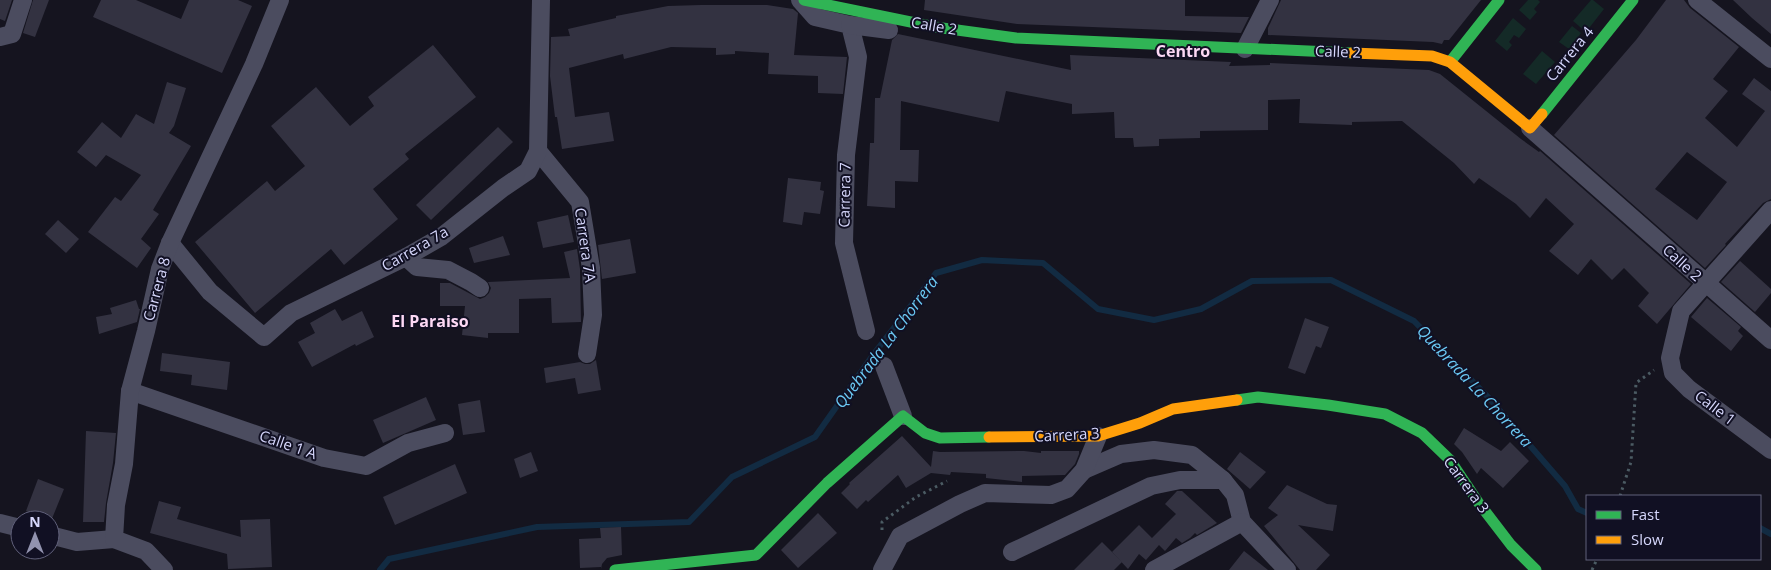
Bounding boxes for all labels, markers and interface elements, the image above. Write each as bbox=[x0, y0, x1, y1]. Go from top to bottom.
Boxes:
street label: Calle 2 bbox=[910, 11, 959, 39]
street label: Carrera 4 bbox=[1541, 21, 1598, 85]
district label: Centro bbox=[1156, 40, 1210, 62]
street label: Calle 2 bbox=[1315, 40, 1362, 62]
street label: Carrera 7 bbox=[833, 162, 855, 228]
street label: Carrera 7A bbox=[571, 206, 601, 284]
street label: Carrera 7a bbox=[378, 221, 451, 275]
street label: Calle 2 bbox=[1659, 239, 1707, 285]
street label: Carrera 8 bbox=[138, 255, 174, 323]
water label: Quebrada La Chorrera bbox=[829, 271, 943, 413]
district label: El Paraiso bbox=[391, 310, 469, 332]
water label: Quebrada La Chorrera bbox=[1412, 320, 1538, 452]
street label: Calle 1 bbox=[1691, 385, 1740, 429]
street label: Carrera 3 bbox=[1034, 422, 1100, 446]
street label: Calle 1 A bbox=[257, 425, 320, 463]
street label: Carrera 3 bbox=[1439, 452, 1494, 517]
legend bbox=[1586, 495, 1761, 560]
text: Fast bbox=[1631, 504, 1660, 524]
north arrow bbox=[10, 510, 60, 560]
text: N bbox=[29, 512, 41, 531]
text: Slow bbox=[1631, 529, 1664, 549]

